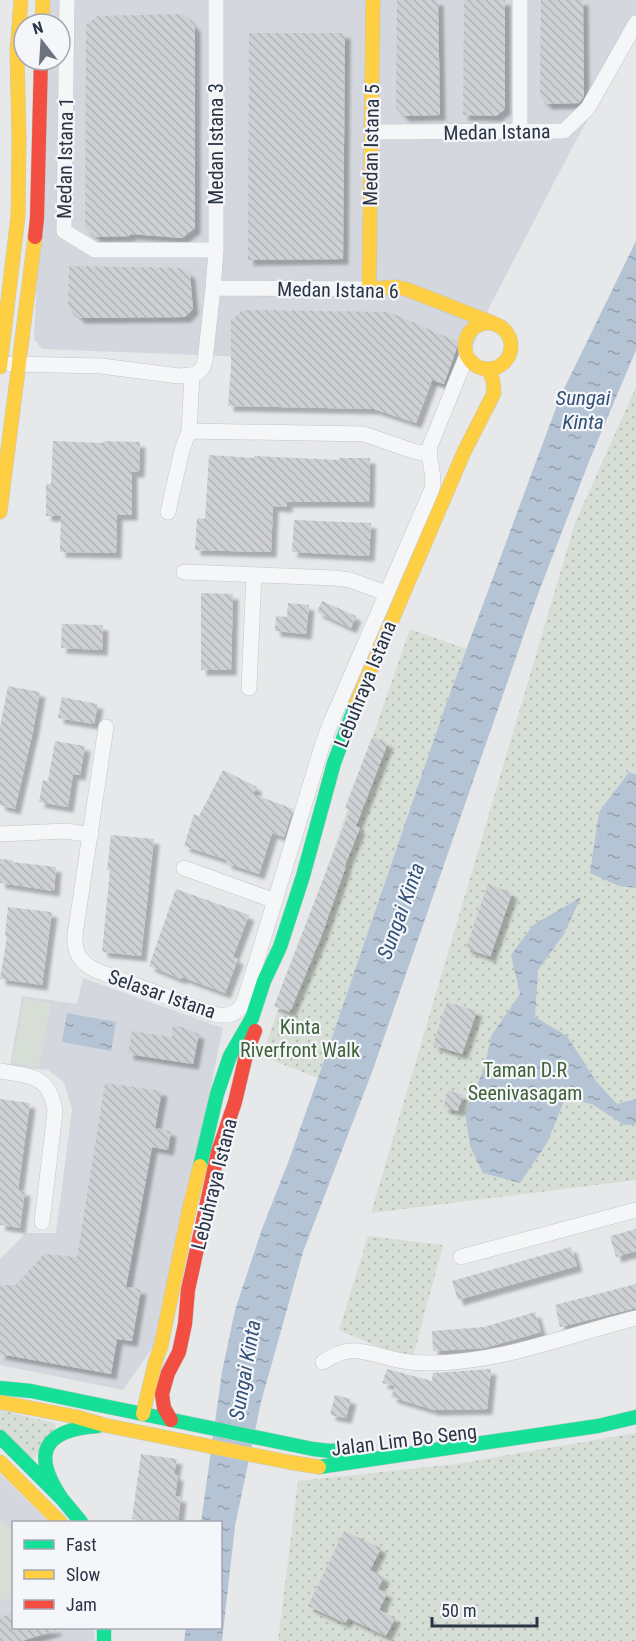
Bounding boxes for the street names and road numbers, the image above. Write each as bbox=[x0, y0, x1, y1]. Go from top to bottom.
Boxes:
street label: Medan Istana 3 bbox=[204, 83, 228, 205]
street label: Medan Istana 5 bbox=[358, 84, 384, 206]
street label: Medan Istana 1 bbox=[52, 97, 78, 219]
street label: Medan Istana bbox=[443, 119, 551, 145]
street label: Medan Istana 6 bbox=[277, 277, 399, 303]
street label: Lebuhraya Istana bbox=[329, 617, 401, 751]
street label: Selasar Istana bbox=[105, 964, 219, 1024]
street label: Lebuhraya Istana bbox=[186, 1116, 242, 1252]
street label: Jalan Lim Bo Seng bbox=[330, 1419, 478, 1461]

